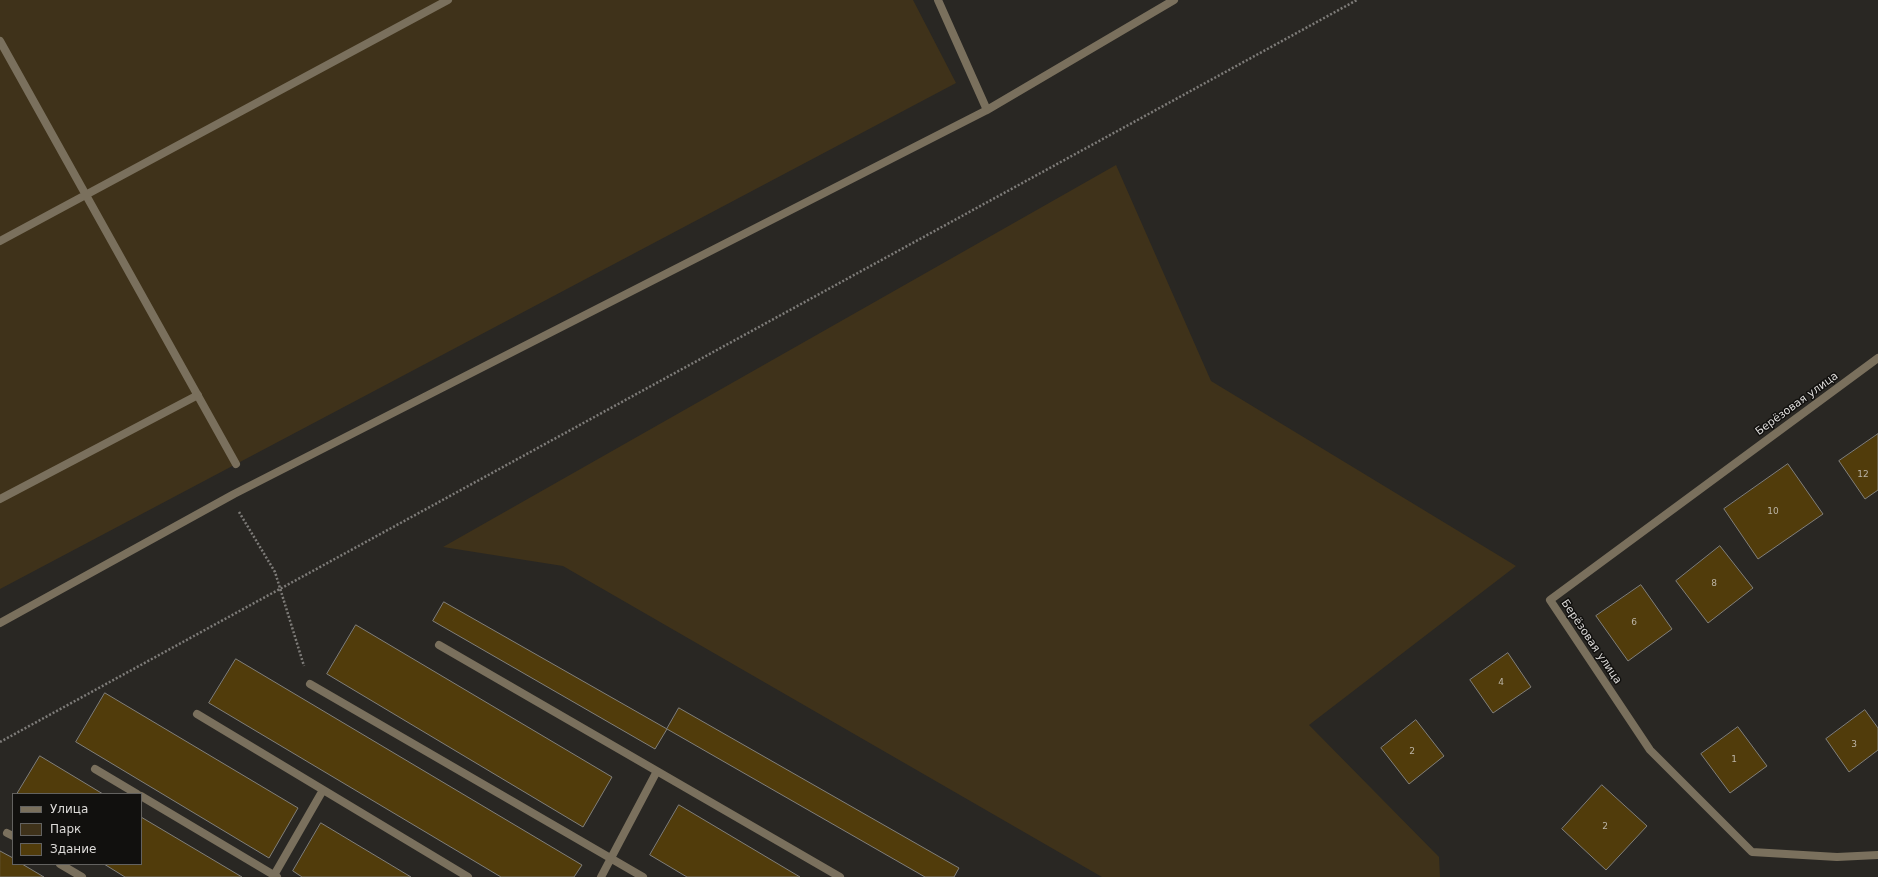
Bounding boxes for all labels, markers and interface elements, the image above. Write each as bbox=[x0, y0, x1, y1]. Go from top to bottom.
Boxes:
street label: Берёзовая улица bbox=[1753, 370, 1841, 438]
house number: 12 bbox=[1857, 470, 1869, 480]
house number: 10 bbox=[1767, 507, 1779, 517]
house number: 8 bbox=[1711, 579, 1717, 589]
street label: Берёзовая улица bbox=[1558, 597, 1624, 687]
house number: 6 bbox=[1631, 618, 1637, 628]
house number: 4 bbox=[1498, 678, 1504, 688]
house number: 3 bbox=[1851, 740, 1857, 750]
house number: 2 bbox=[1409, 747, 1415, 757]
house number: 1 bbox=[1731, 755, 1737, 765]
legend bbox=[12, 793, 142, 865]
text: Улица bbox=[50, 802, 88, 816]
text: Парк bbox=[50, 822, 81, 836]
house number: 2 bbox=[1602, 822, 1608, 832]
text: Здание bbox=[50, 842, 96, 856]

